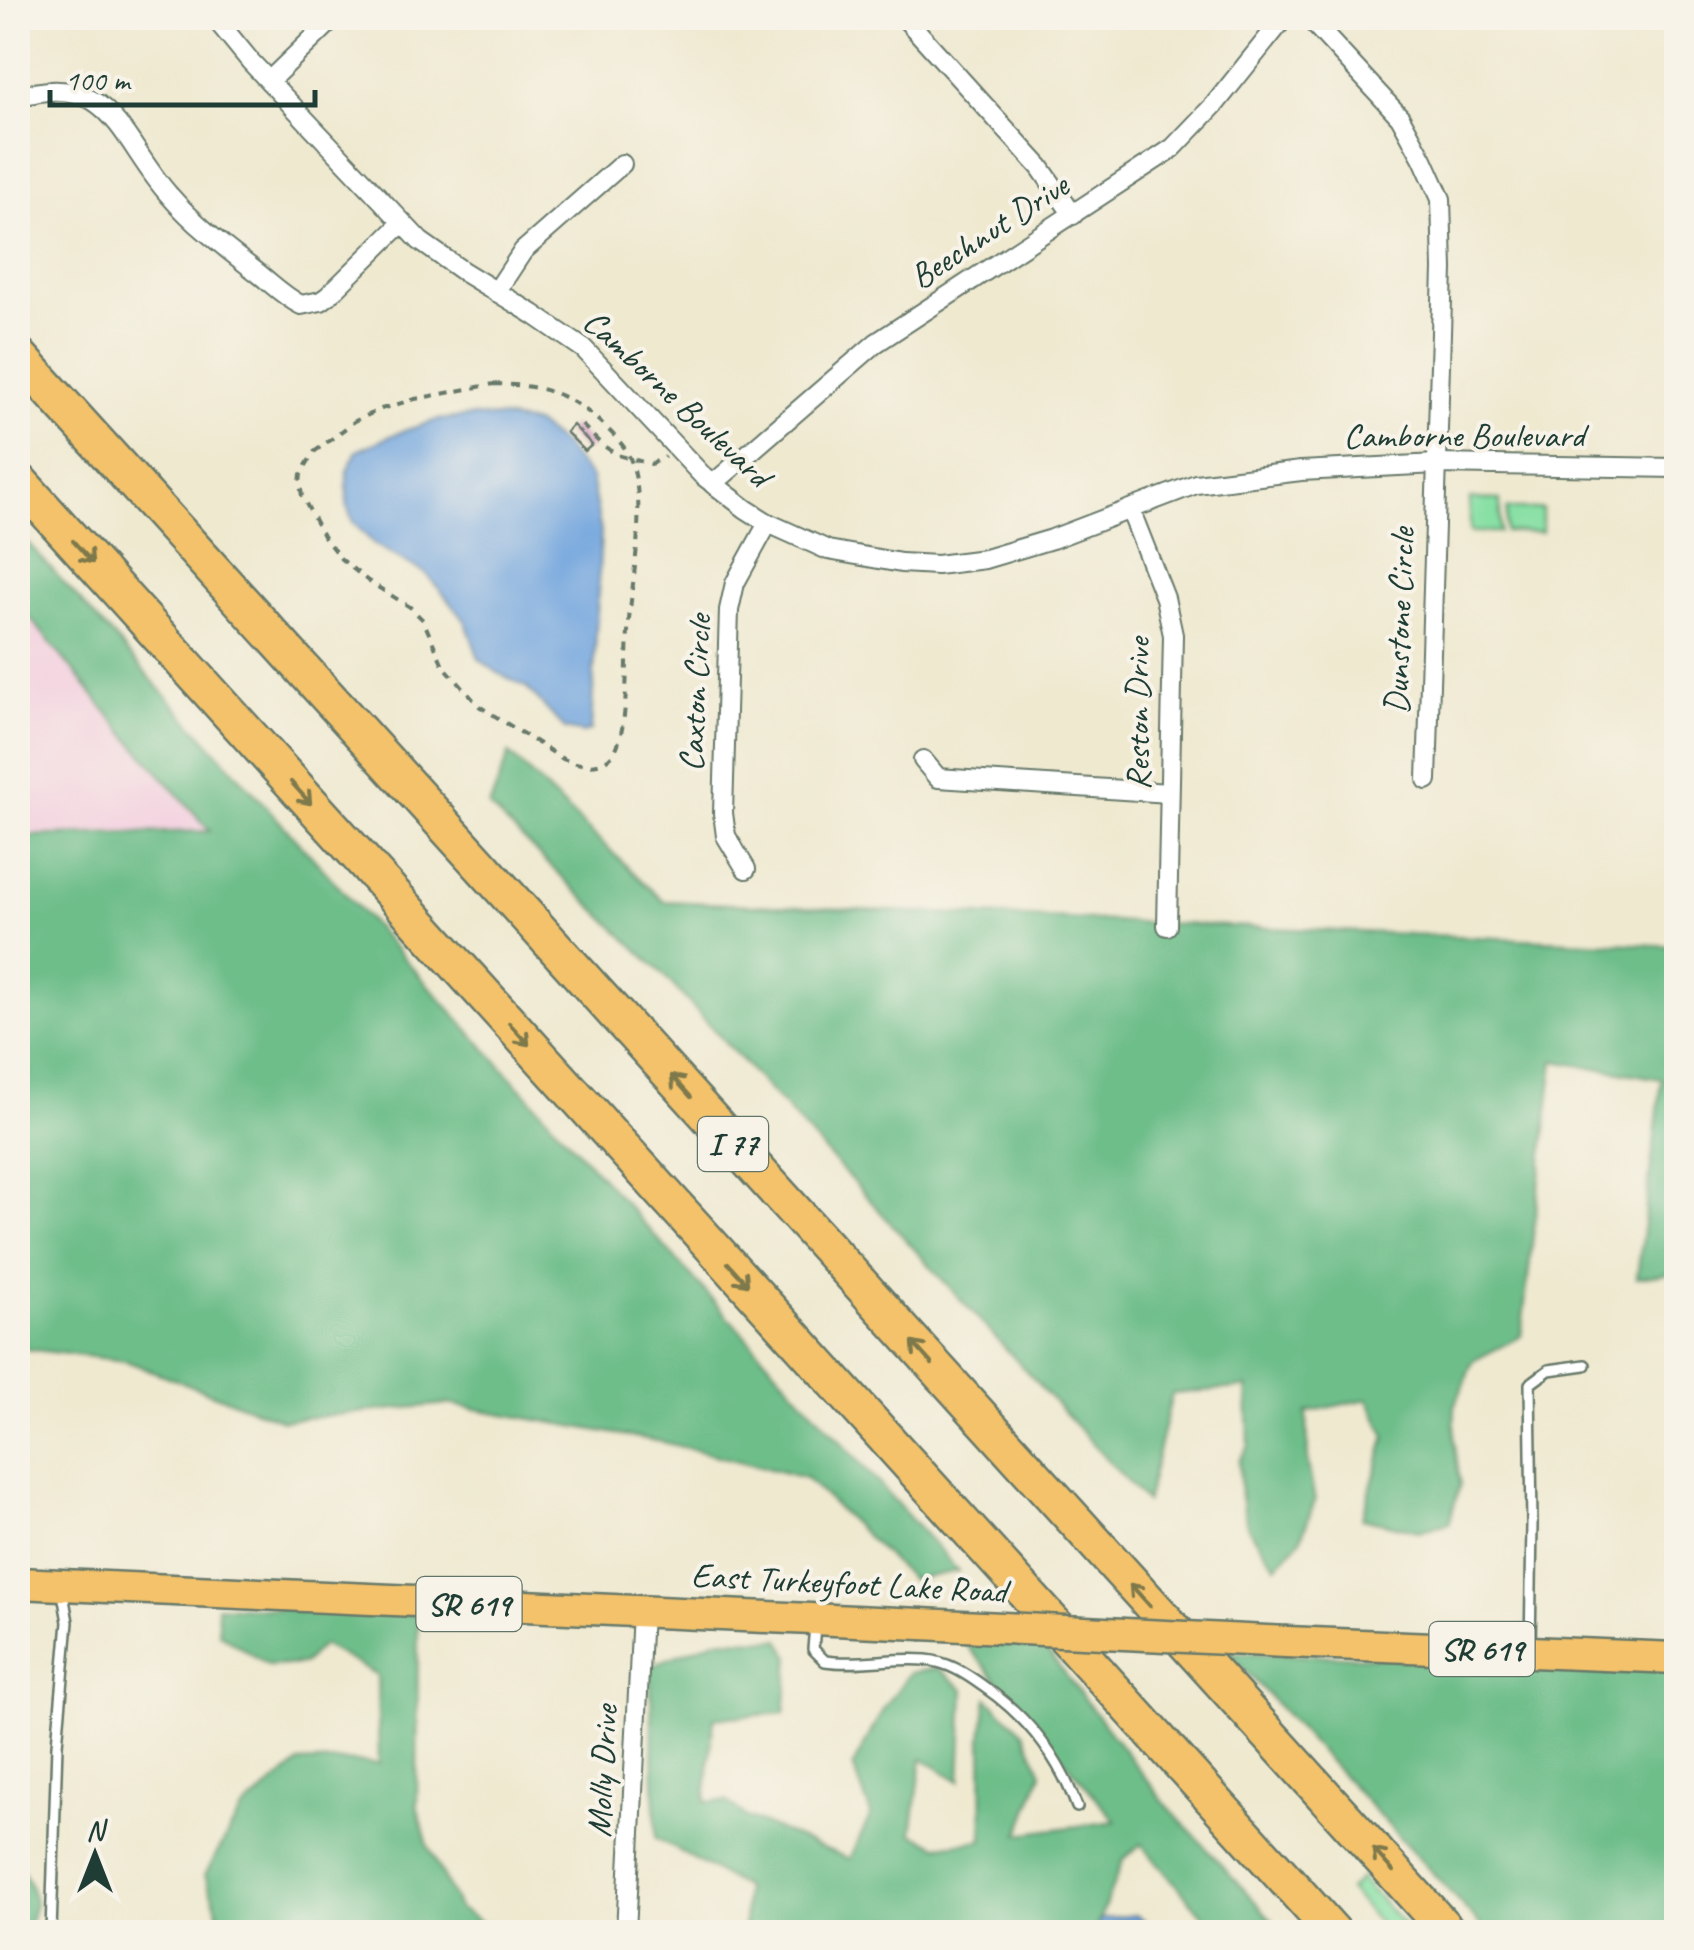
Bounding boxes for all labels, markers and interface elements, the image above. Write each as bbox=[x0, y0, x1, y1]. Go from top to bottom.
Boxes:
scale bar bbox=[50, 45, 315, 107]
text: 100 m bbox=[65, 61, 132, 99]
street label: Beechnut Drive bbox=[901, 162, 1079, 299]
street label: Camborne Boulevard bbox=[573, 299, 784, 500]
street label: Camborne Boulevard bbox=[1343, 413, 1590, 458]
street label: Dunstone Circle bbox=[1373, 524, 1425, 715]
one-way arrow bbox=[71, 539, 94, 564]
street label: Caxton Circle bbox=[668, 611, 722, 773]
street label: Reston Drive bbox=[1115, 635, 1160, 790]
one-way arrow bbox=[289, 780, 312, 805]
one-way arrow bbox=[508, 1021, 531, 1046]
one-way arrow bbox=[669, 1074, 693, 1100]
road number: I 77 bbox=[698, 1117, 768, 1171]
one-way arrow bbox=[726, 1261, 749, 1286]
one-way arrow bbox=[911, 1341, 934, 1366]
street label: East Turkeyfoot Lake Road bbox=[690, 1552, 1013, 1614]
road number: SR 619 bbox=[416, 1577, 522, 1631]
one-way arrow bbox=[1129, 1583, 1152, 1608]
road number: SR 619 bbox=[1430, 1622, 1534, 1676]
street label: Molly Drive bbox=[576, 1701, 628, 1838]
north arrow bbox=[45, 1805, 145, 1905]
text: N bbox=[86, 1813, 108, 1848]
one-way arrow bbox=[1372, 1848, 1395, 1873]

